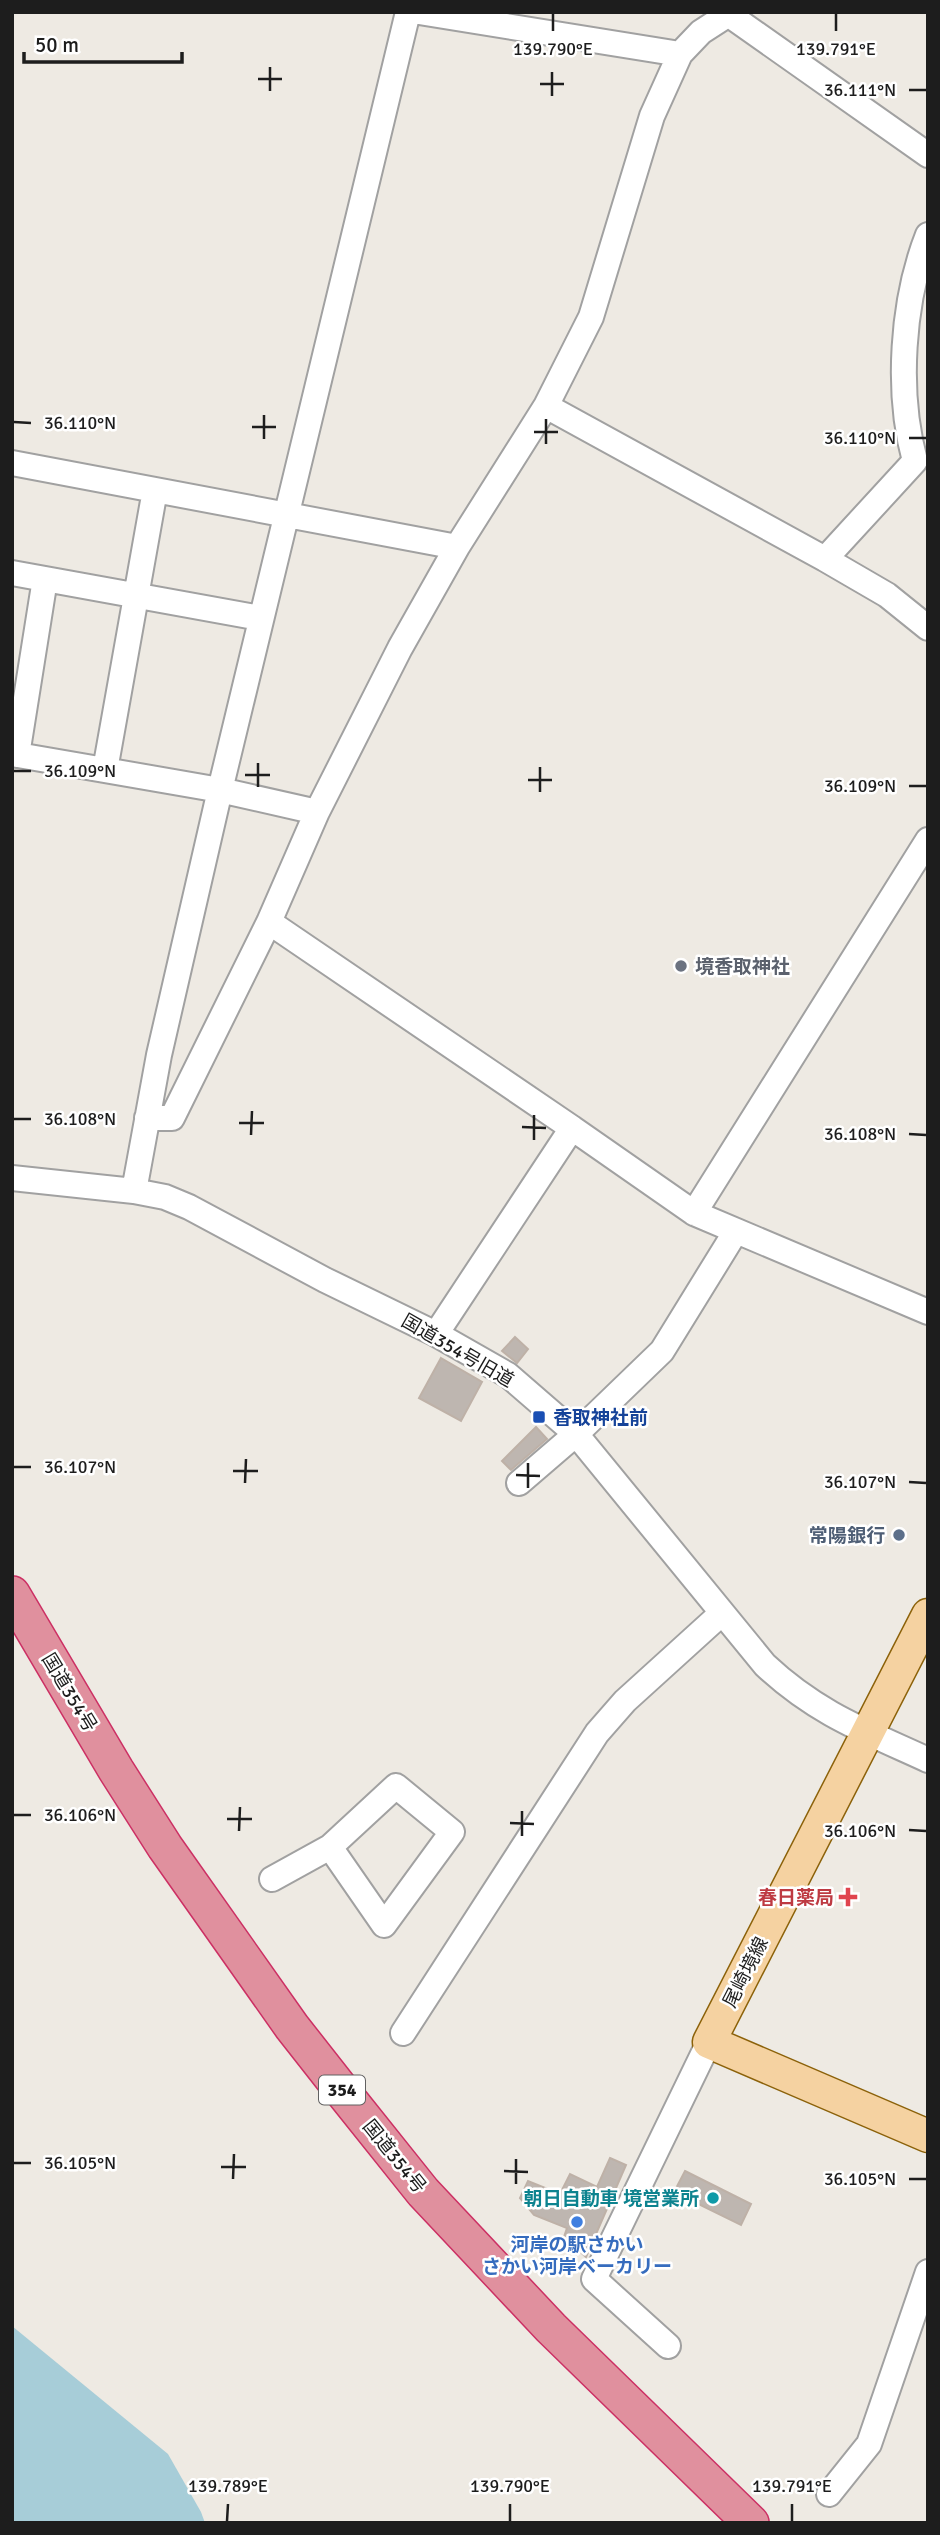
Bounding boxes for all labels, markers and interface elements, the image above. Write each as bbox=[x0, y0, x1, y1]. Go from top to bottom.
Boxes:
scale bar bbox=[24, 21, 182, 65]
text: 50 m bbox=[35, 32, 79, 58]
text: 139.790°E bbox=[513, 38, 593, 60]
text: 139.791°E bbox=[796, 38, 876, 60]
text: 36.111°N bbox=[824, 79, 896, 101]
text: 36.110°N bbox=[44, 412, 116, 434]
text: 36.110°N bbox=[824, 427, 896, 449]
text: 36.109°N bbox=[44, 760, 116, 782]
text: 36.109°N bbox=[824, 775, 896, 797]
place label: 境香取神社 bbox=[695, 955, 790, 979]
marker: 境香取神社 bbox=[673, 958, 689, 974]
text: 36.108°N bbox=[44, 1108, 116, 1130]
text: 36.108°N bbox=[824, 1123, 896, 1145]
street label: 国道354号旧道 bbox=[397, 1309, 518, 1393]
place label: 香取神社前 bbox=[553, 1406, 648, 1430]
marker: 香取神社前 bbox=[531, 1409, 547, 1425]
text: 36.107°N bbox=[44, 1456, 116, 1478]
text: 36.107°N bbox=[824, 1471, 896, 1493]
place label: 常陽銀行 bbox=[809, 1524, 885, 1548]
marker: 常陽銀行 bbox=[891, 1527, 907, 1543]
street label: 国道354号 bbox=[36, 1649, 102, 1736]
text: 36.106°N bbox=[44, 1804, 116, 1826]
text: 36.106°N bbox=[824, 1820, 896, 1842]
place label: 春日薬局 bbox=[758, 1886, 834, 1910]
marker: 春日薬局 bbox=[840, 1889, 856, 1905]
street label: 尾崎境線 bbox=[718, 1933, 774, 2012]
road number: 354 bbox=[319, 2076, 365, 2104]
street label: 国道354号 bbox=[357, 2115, 431, 2198]
text: 36.105°N bbox=[44, 2152, 116, 2174]
text: 36.105°N bbox=[824, 2168, 896, 2190]
place label: 朝日自動車 境営業所 bbox=[524, 2187, 699, 2211]
marker: 朝日自動車 境営業所 bbox=[705, 2190, 721, 2206]
marker: 河岸の駅さかい さかい河岸ベーカリー bbox=[569, 2214, 585, 2230]
place label: 河岸の駅さかい さかい河岸ベーカリー bbox=[482, 2233, 672, 2279]
text: 139.789°E bbox=[188, 2475, 268, 2497]
text: 139.790°E bbox=[470, 2475, 550, 2497]
text: 139.791°E bbox=[752, 2475, 832, 2497]

